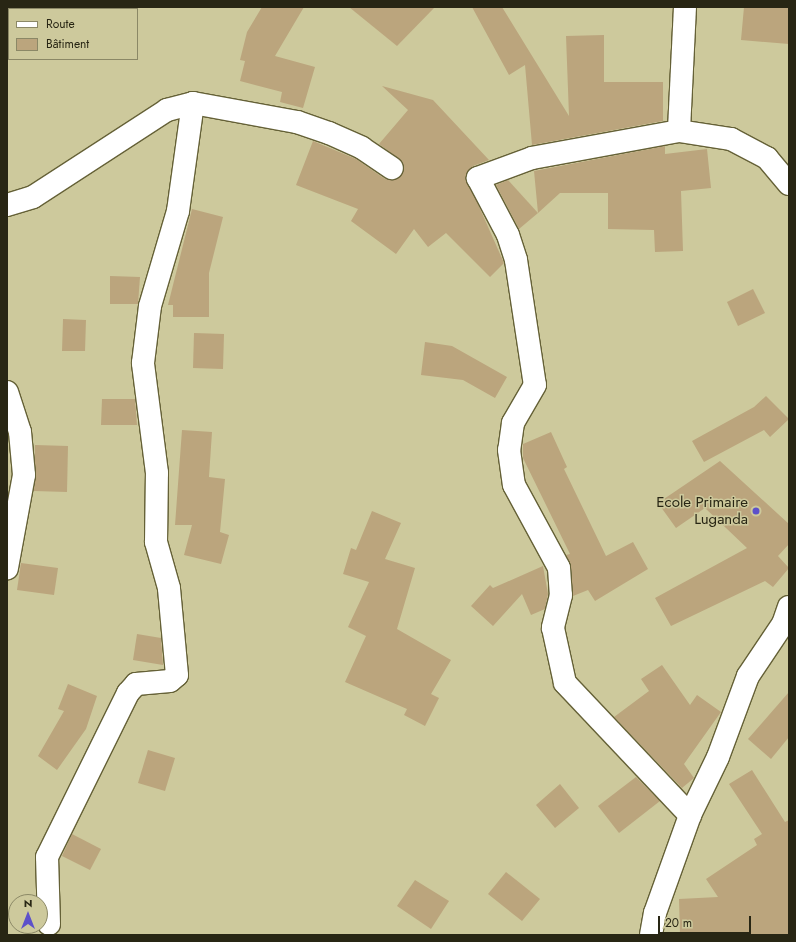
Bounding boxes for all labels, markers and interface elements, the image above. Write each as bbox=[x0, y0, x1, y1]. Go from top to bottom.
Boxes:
legend bbox=[8, 8, 138, 60]
text: Route bbox=[46, 15, 75, 33]
text: Bâtiment bbox=[46, 35, 89, 53]
place label: Ecole Primaire Luganda bbox=[656, 493, 748, 528]
marker: Ecole Primaire Luganda bbox=[751, 506, 761, 516]
north arrow bbox=[8, 894, 48, 934]
text: N bbox=[24, 895, 32, 911]
scale bar bbox=[660, 908, 753, 934]
text: 20 m bbox=[665, 914, 692, 932]

